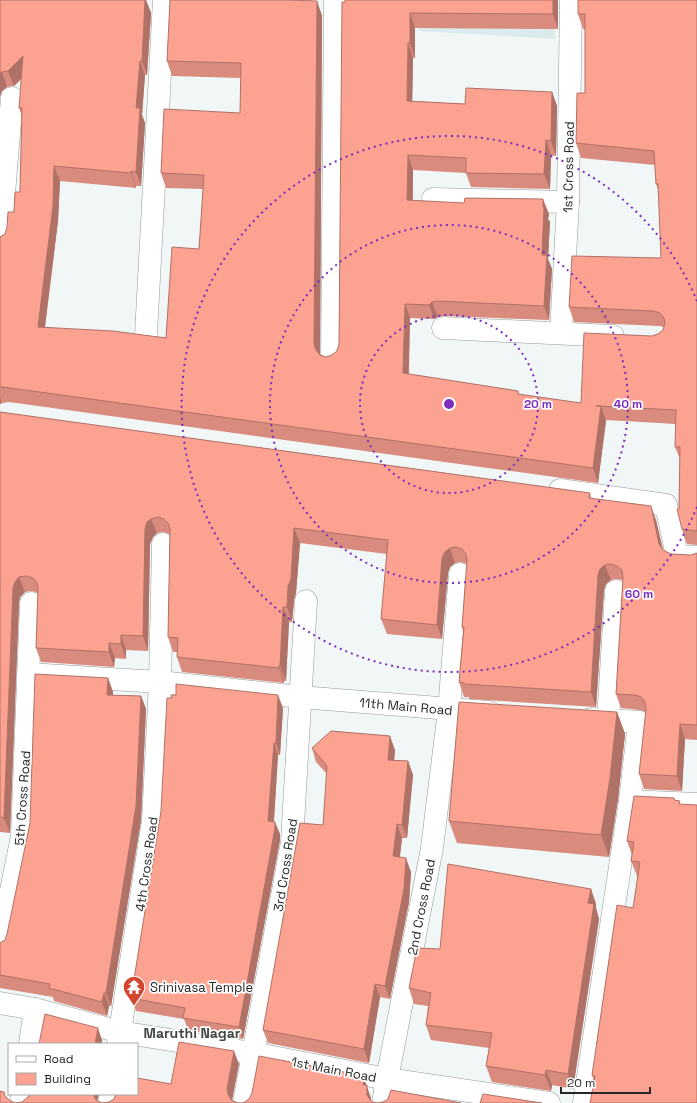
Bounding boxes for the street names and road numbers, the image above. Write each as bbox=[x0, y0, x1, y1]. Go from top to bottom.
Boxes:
street label: 1st Cross Road bbox=[559, 121, 578, 213]
street label: 11th Main Road bbox=[359, 694, 453, 719]
street label: 5th Cross Road bbox=[11, 750, 34, 846]
street label: 4th Cross Road bbox=[131, 816, 162, 912]
street label: 3rd Cross Road bbox=[270, 817, 301, 913]
street label: 2nd Cross Road bbox=[404, 858, 439, 957]
street label: 1st Main Road bbox=[290, 1053, 378, 1086]

